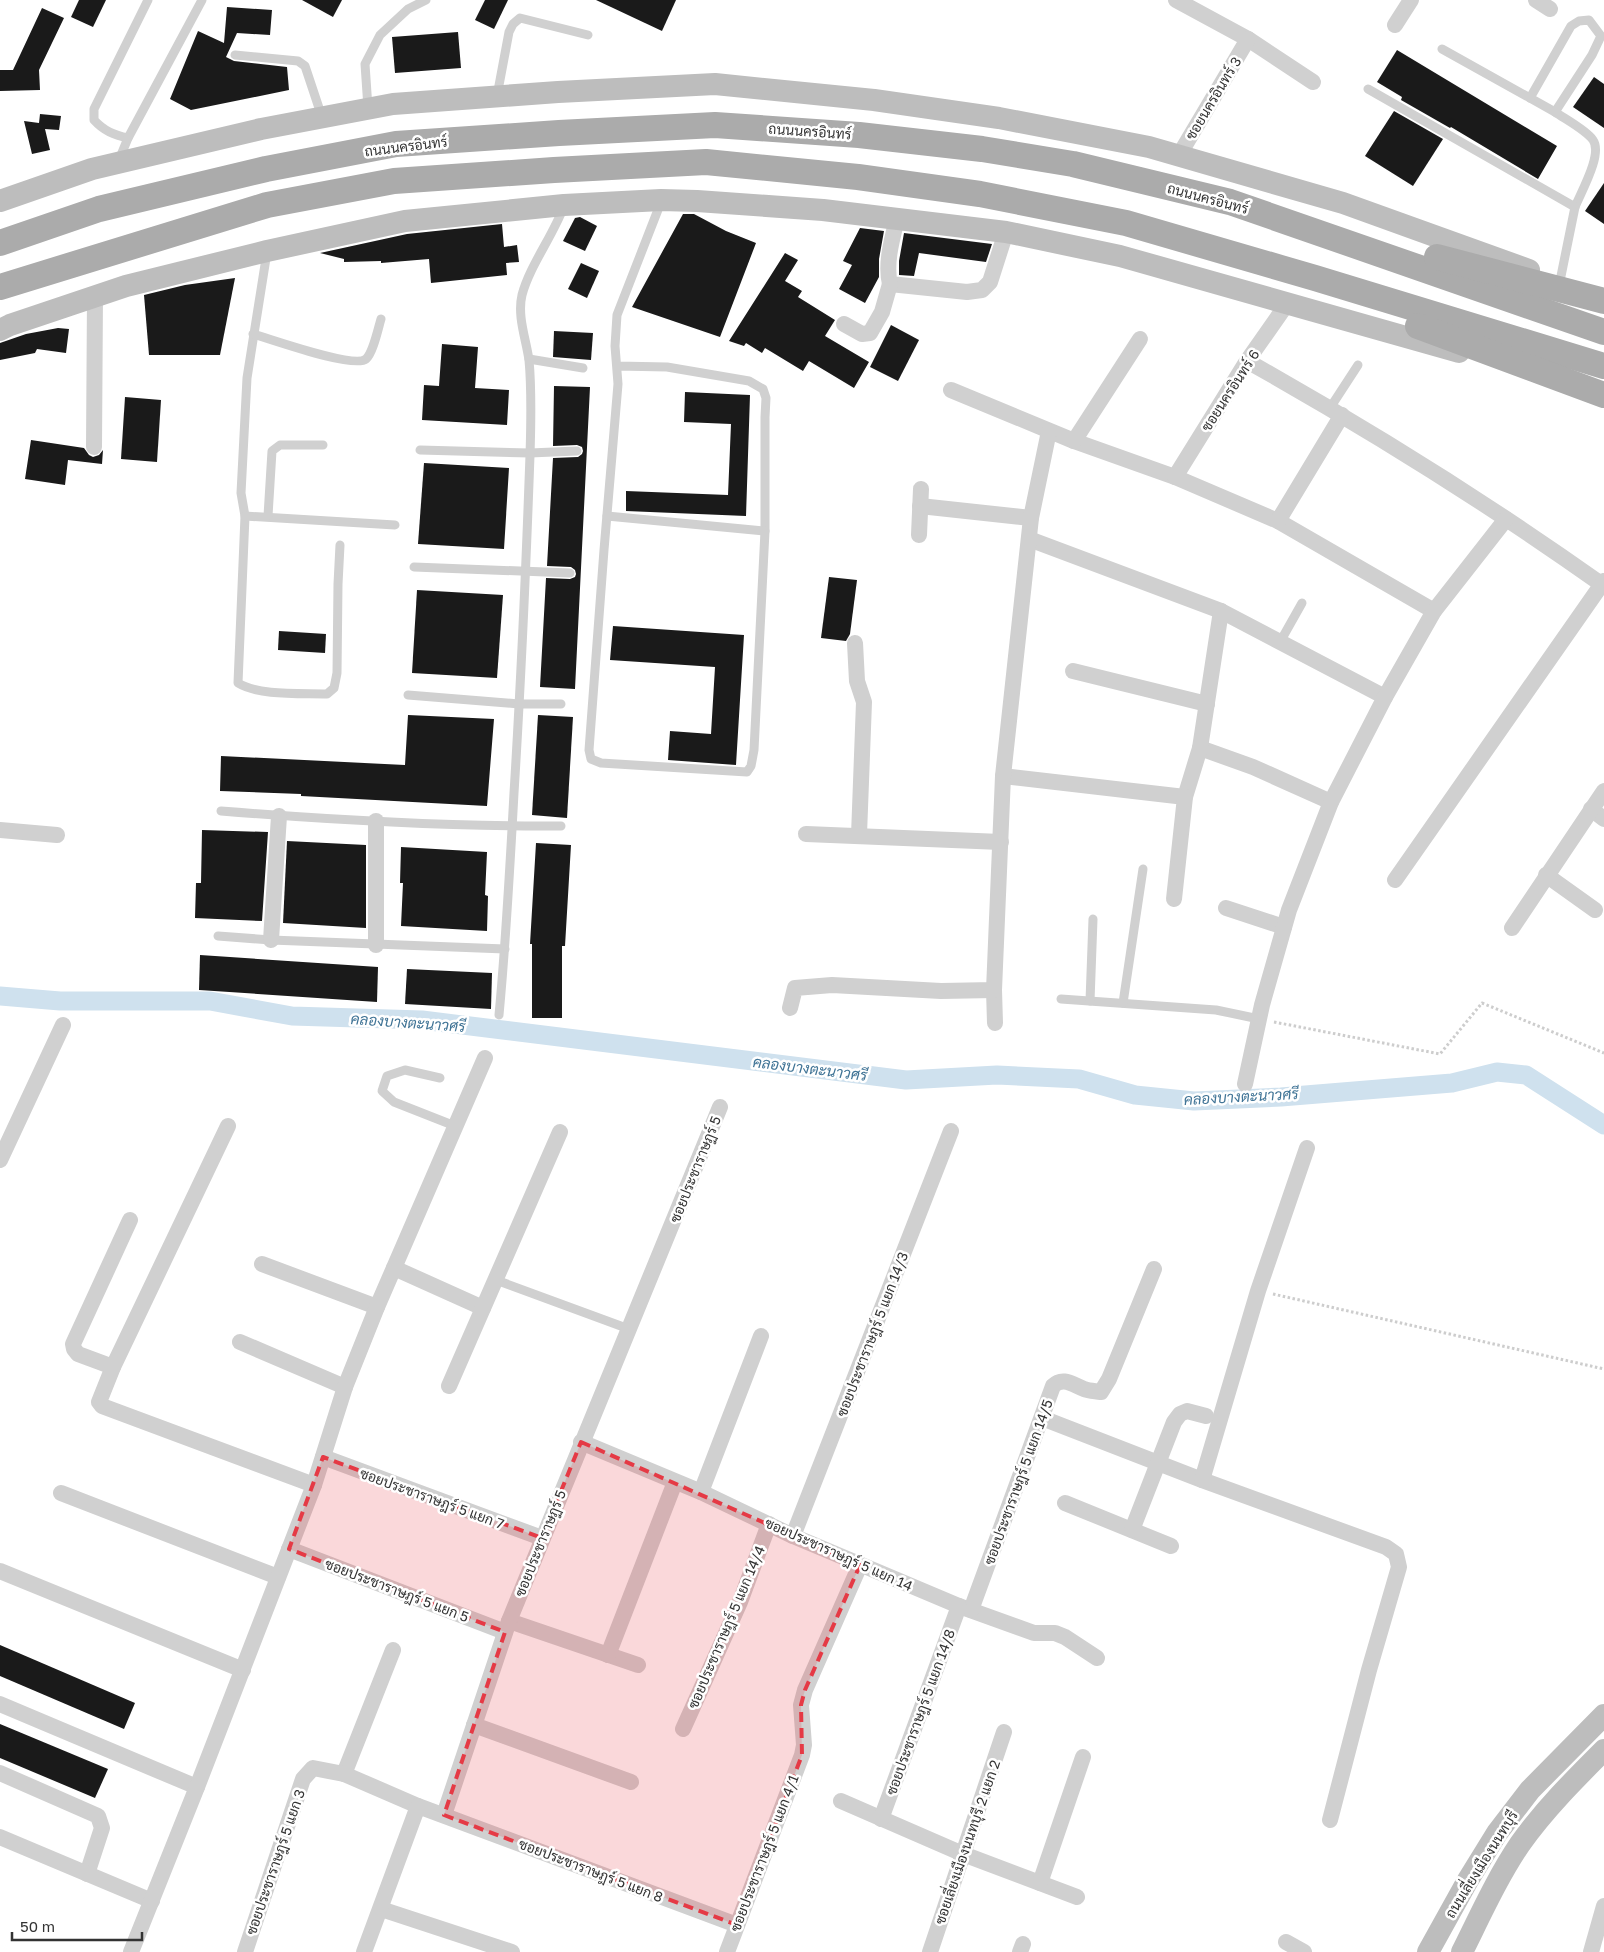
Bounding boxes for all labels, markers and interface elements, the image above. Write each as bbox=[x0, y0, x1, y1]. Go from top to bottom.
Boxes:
street label: ซอยนครอินทร์ 3 bbox=[1182, 53, 1244, 143]
street label: ถนนนครอินทร์ bbox=[768, 120, 852, 142]
street label: ถนนนครอินทร์ bbox=[364, 132, 449, 160]
street label: ถนนนครอินทร์ bbox=[1166, 179, 1251, 217]
street label: ซอยนครอินทร์ 6 bbox=[1197, 346, 1263, 434]
water label: คลองบางตะนาวศรี bbox=[350, 1009, 467, 1035]
water label: คลองบางตะนาวศรี bbox=[752, 1052, 869, 1084]
water label: คลองบางตะนาวศรี bbox=[1183, 1084, 1300, 1108]
street label: ซอยประชาราษฏร์ 5 bbox=[666, 1113, 725, 1225]
street label: ซอยประชาราษฎร์ 5 แยก 14/3 bbox=[833, 1249, 912, 1419]
street label: ซอยประชาราษฎร์ 5 แยก 14/5 bbox=[980, 1397, 1057, 1567]
street label: ซอยประชาราษฎร์ 5 แยก 7 bbox=[357, 1464, 506, 1533]
street label: ซอยประชาราษฏร์ 5 bbox=[511, 1487, 570, 1599]
street label: ซอยประชาราษฎร์ 5 แยก 14 bbox=[762, 1514, 916, 1595]
street label: ซอยประชาราษฎร์ 5 แยก 14/4 bbox=[684, 1543, 769, 1711]
street label: ซอยประชาราษฎร์ 5 แยก 5 bbox=[322, 1555, 471, 1626]
street label: ซอยประชาราษฎร์ 5 แยก 14/8 bbox=[882, 1627, 959, 1798]
street label: ซอยเลี่ยงเมืองนนทบุรี 2 แยก 2 bbox=[928, 1756, 1005, 1927]
street label: ซอยประชาราษฎร์ 5 แยก 4/1 bbox=[726, 1772, 803, 1934]
street label: ซอยประชาราษฎร์ 5 แยก 3 bbox=[242, 1787, 309, 1937]
street label: ถนนเลี่ยงเมืองนนทบุรี bbox=[1439, 1806, 1523, 1922]
street label: ซอยประชาราษฎร์ 5 แยก 8 bbox=[516, 1835, 666, 1906]
scale bar bbox=[12, 1910, 142, 1942]
text: 50 m bbox=[20, 1917, 55, 1935]

